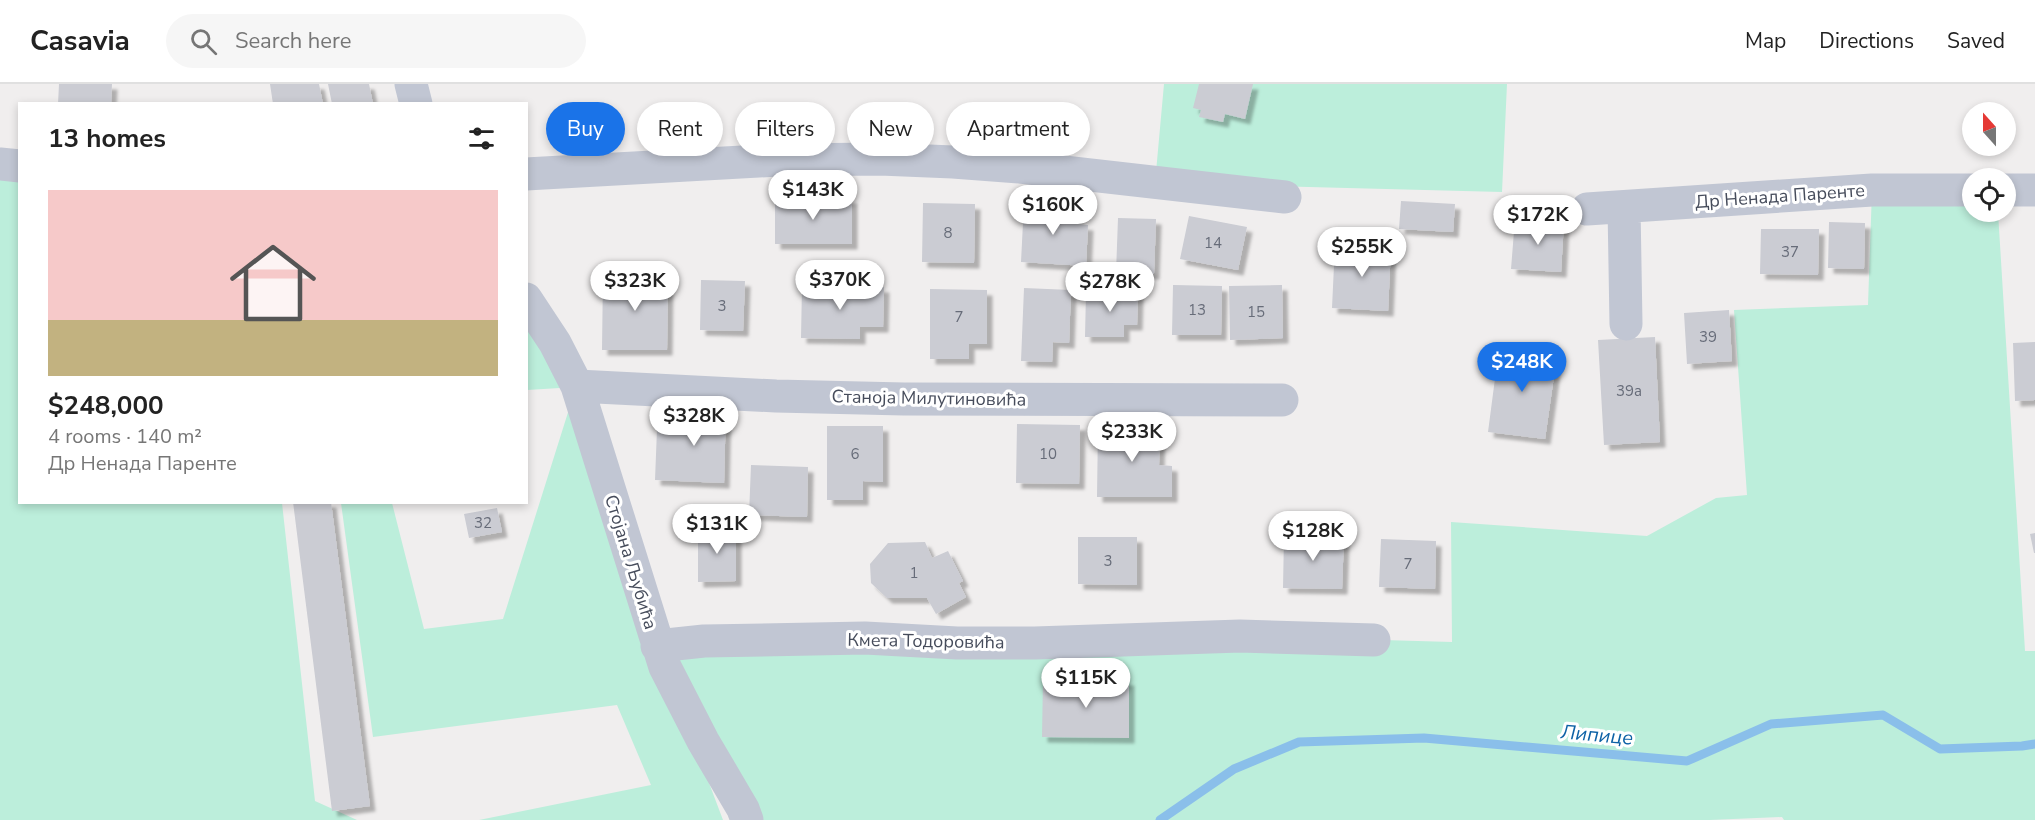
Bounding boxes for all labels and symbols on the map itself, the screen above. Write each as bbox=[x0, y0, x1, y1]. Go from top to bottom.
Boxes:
north arrow bbox=[1962, 102, 2016, 156]
pin: $143K bbox=[771, 170, 855, 221]
street label: Др Ненада Паренте bbox=[1694, 178, 1866, 214]
pin: $160K bbox=[1011, 185, 1095, 236]
pin: $172K bbox=[1496, 195, 1580, 246]
house number: 8 bbox=[943, 223, 953, 243]
pin: $255K bbox=[1320, 227, 1404, 278]
house number: 14 bbox=[1204, 233, 1222, 253]
house number: 37 bbox=[1781, 242, 1799, 262]
pin: $370K bbox=[798, 260, 882, 311]
pin: $323K bbox=[593, 261, 677, 312]
pin: $278K bbox=[1068, 262, 1152, 313]
house number: 3 bbox=[717, 296, 727, 316]
house number: 13 bbox=[1188, 300, 1206, 320]
house number: 15 bbox=[1247, 302, 1265, 322]
house number: 7 bbox=[954, 307, 964, 327]
house number: 39 bbox=[1699, 327, 1717, 347]
pin: $248K bbox=[1480, 342, 1564, 393]
house number: 39a bbox=[1616, 381, 1642, 401]
street label: Станоја Милутиновића bbox=[831, 384, 1027, 412]
pin: $328K bbox=[652, 396, 736, 447]
pin: $233K bbox=[1090, 412, 1174, 463]
house number: 6 bbox=[850, 444, 860, 464]
house number: 10 bbox=[1039, 444, 1057, 464]
street label: Стојана Љубића bbox=[599, 492, 663, 632]
pin: $131K bbox=[675, 504, 759, 555]
pin: $128K bbox=[1271, 511, 1355, 562]
house number: 32 bbox=[474, 513, 492, 533]
house number: 3 bbox=[1103, 551, 1113, 571]
house number: 7 bbox=[1403, 554, 1413, 574]
house number: 1 bbox=[909, 563, 919, 583]
street label: Кмета Тодоровића bbox=[847, 628, 1005, 654]
pin: $115K bbox=[1044, 658, 1128, 709]
water label: Липице bbox=[1559, 718, 1635, 752]

